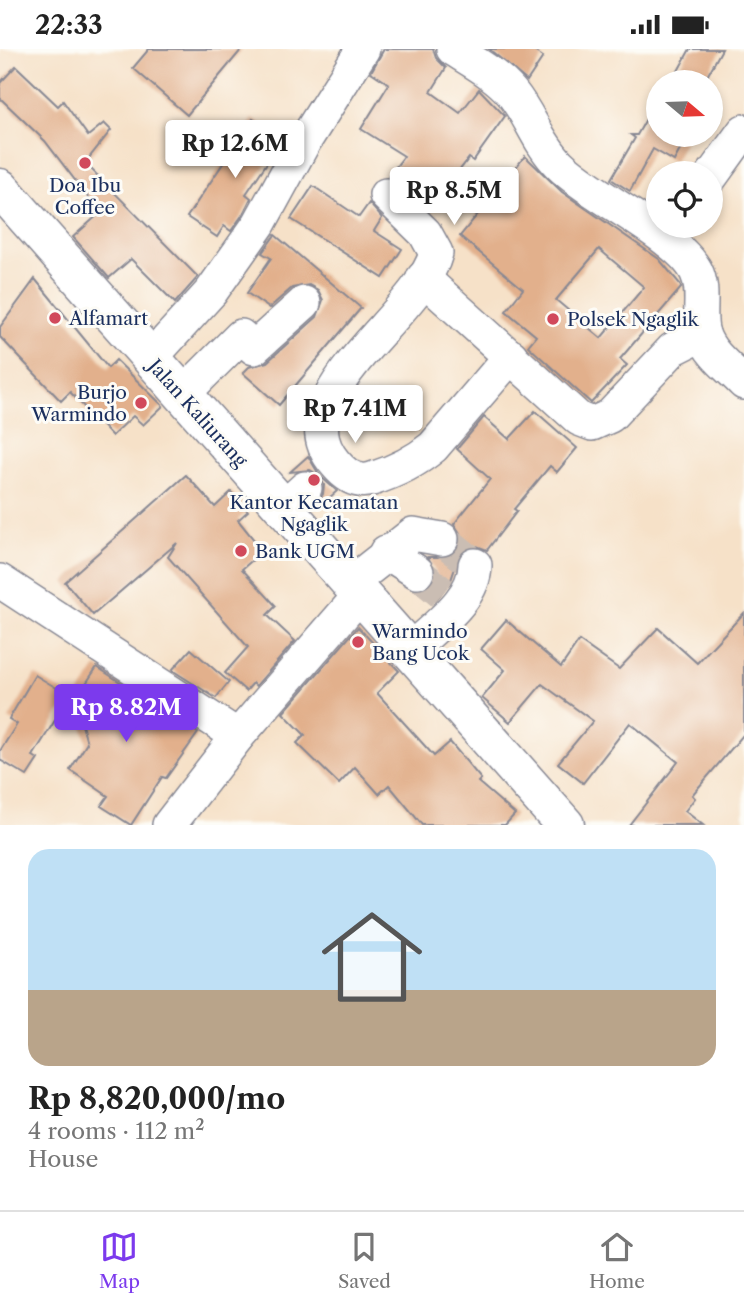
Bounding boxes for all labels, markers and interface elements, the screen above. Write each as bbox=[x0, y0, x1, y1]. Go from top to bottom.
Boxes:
text: 22:33 bbox=[35, 9, 103, 41]
north arrow bbox=[646, 70, 723, 147]
map controls bbox=[646, 70, 723, 238]
pin: Rp 12.6M bbox=[163, 121, 307, 180]
text: Rp 12.6M bbox=[181, 129, 289, 157]
marker: Doa Ibu Coffee bbox=[77, 155, 93, 171]
button: locate bbox=[646, 161, 723, 238]
pin: Rp 8.5M bbox=[389, 167, 519, 227]
place label: Doa Ibu Coffee bbox=[49, 174, 121, 219]
text: Rp 8.5M bbox=[406, 176, 502, 204]
place label: Alfamart bbox=[68, 307, 148, 330]
place label: Polsek Ngaglik bbox=[567, 308, 700, 331]
marker: Alfamart bbox=[47, 310, 63, 326]
marker: Polsek Ngaglik bbox=[545, 311, 561, 327]
street label: Jalan Kaliurang bbox=[141, 353, 253, 473]
place label: Burjo Warmindo bbox=[30, 381, 127, 426]
pin: Rp 7.41M bbox=[283, 385, 427, 445]
text: Rp 7.41M bbox=[303, 394, 407, 422]
marker: Burjo Warmindo bbox=[133, 395, 149, 411]
marker: Kantor Kecamatan Ngaglik bbox=[306, 472, 322, 488]
place label: Kantor Kecamatan Ngaglik bbox=[229, 491, 399, 536]
place label: Bank UGM bbox=[255, 540, 355, 563]
marker: Bank UGM bbox=[233, 543, 249, 559]
place label: Warmindo Bang Ucok bbox=[371, 620, 470, 665]
marker: Warmindo Bang Ucok bbox=[350, 634, 366, 650]
pin: Rp 8.82M bbox=[54, 685, 198, 744]
text: Rp 8.82M bbox=[70, 693, 182, 721]
icon: home bbox=[309, 894, 435, 1020]
text: Rp 8,820,000/mo bbox=[28, 1080, 285, 1117]
text: 4 rooms · 112 m² bbox=[28, 1117, 205, 1145]
text: House bbox=[28, 1145, 98, 1173]
tab: Map bbox=[99, 1228, 140, 1293]
tab: Saved bbox=[338, 1228, 391, 1293]
tab: Home bbox=[589, 1228, 645, 1293]

